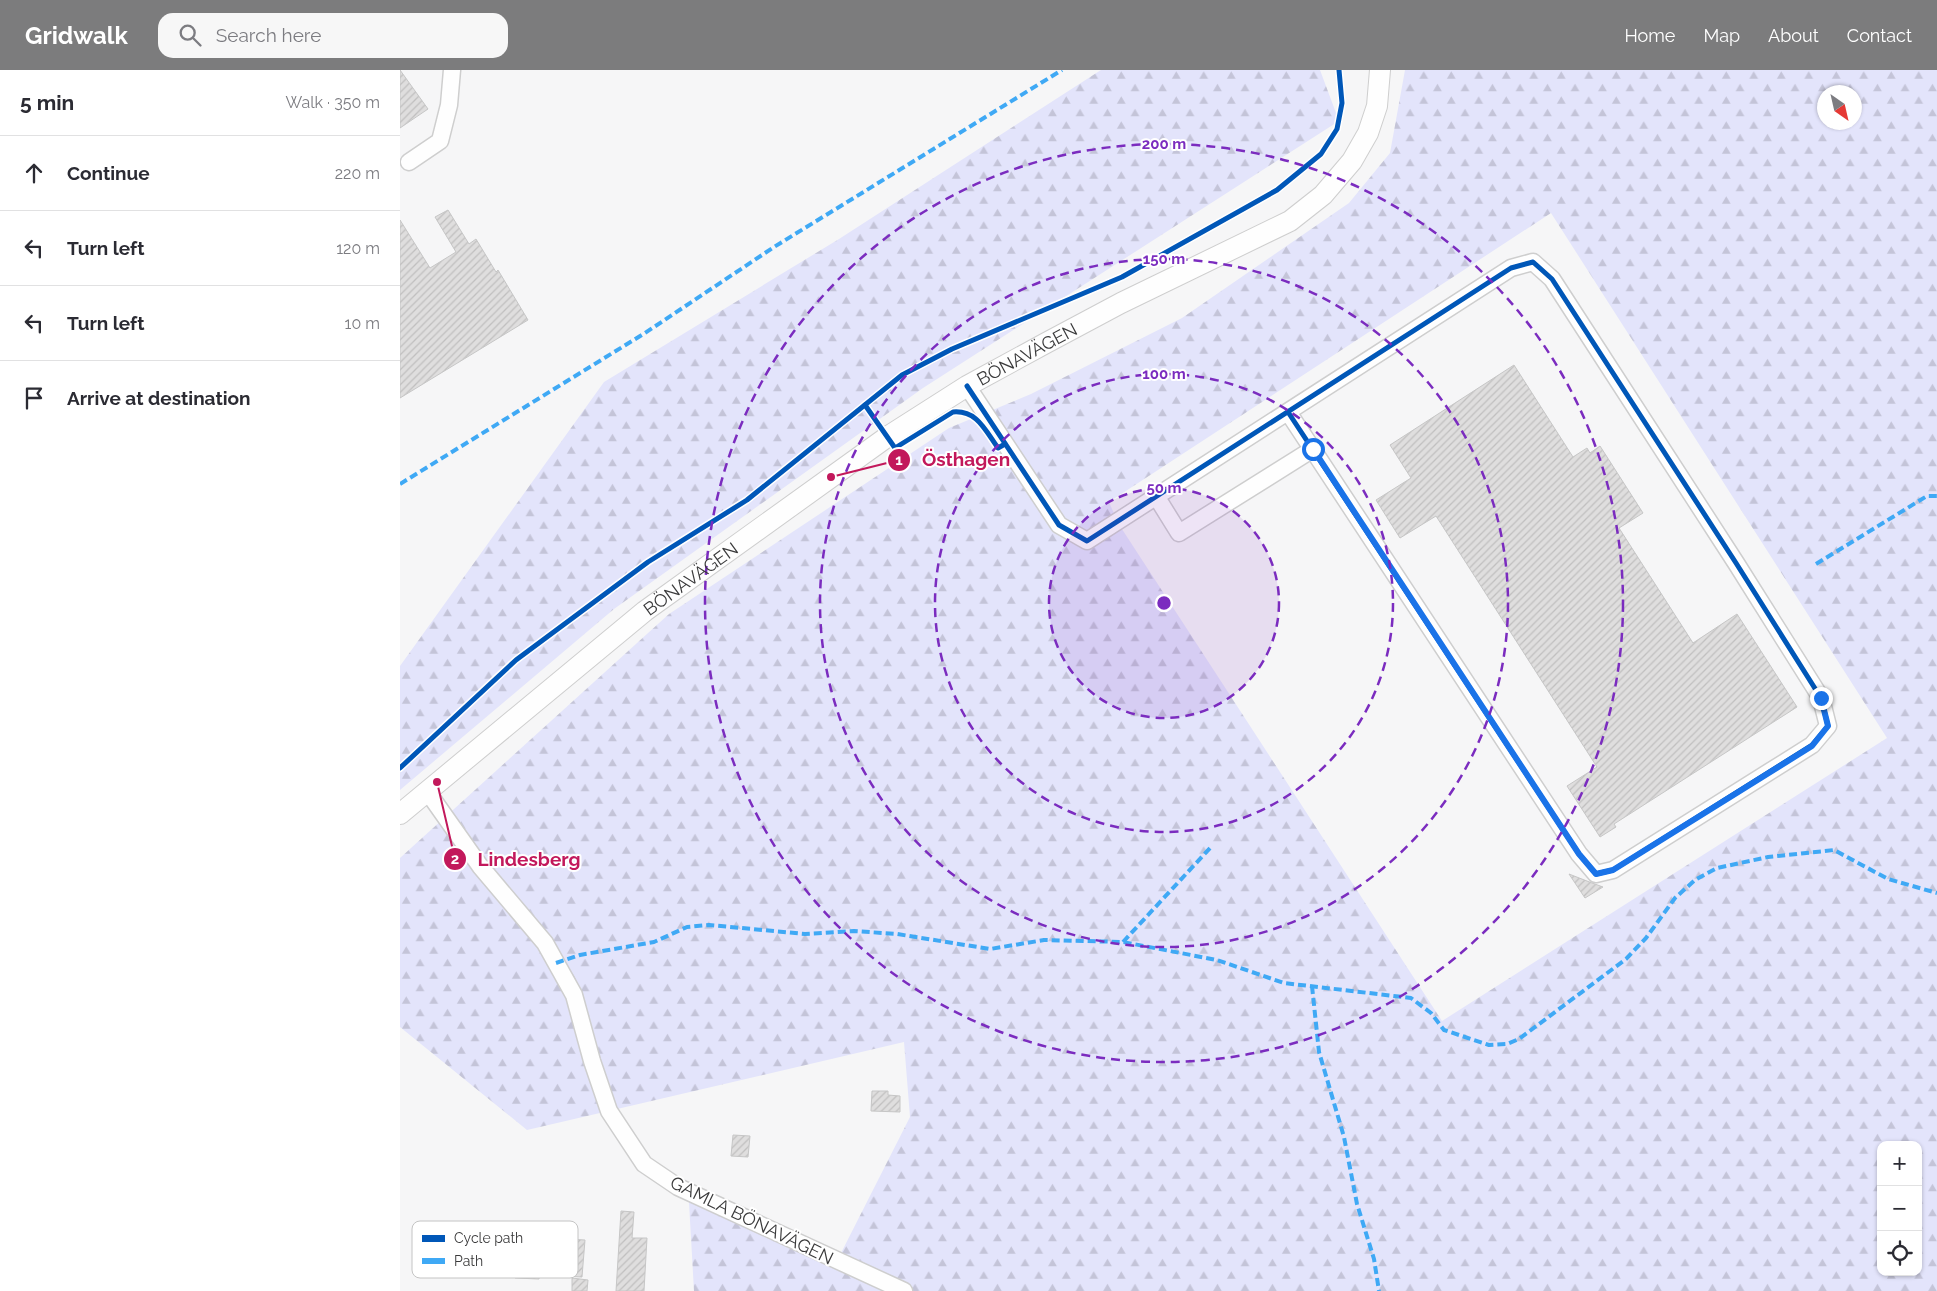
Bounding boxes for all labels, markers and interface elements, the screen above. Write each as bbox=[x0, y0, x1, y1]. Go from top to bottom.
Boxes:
search box bbox=[158, 13, 508, 58]
text: Gridwalk bbox=[25, 21, 128, 50]
icon: search bbox=[176, 21, 204, 49]
text: Search here bbox=[216, 24, 321, 46]
text: Home bbox=[1624, 25, 1675, 46]
text: Map bbox=[1703, 25, 1740, 46]
text: About bbox=[1768, 25, 1819, 46]
text: Contact bbox=[1847, 25, 1912, 46]
north arrow bbox=[1817, 85, 1862, 130]
text: 5 min bbox=[20, 90, 74, 115]
text: Walk · 350 m bbox=[286, 93, 380, 112]
text: 200 m bbox=[1142, 135, 1186, 153]
icon: ahead bbox=[20, 159, 48, 187]
text: Continue bbox=[67, 162, 150, 184]
text: 220 m bbox=[335, 164, 380, 183]
icon: left bbox=[20, 234, 48, 262]
text: Turn left bbox=[67, 237, 144, 259]
text: 120 m bbox=[336, 239, 380, 258]
text: 150 m bbox=[1143, 250, 1185, 268]
icon: left bbox=[20, 309, 48, 337]
text: Turn left bbox=[67, 312, 144, 334]
text: 10 m bbox=[345, 314, 380, 333]
street label: BÖNAVÄGEN bbox=[973, 318, 1081, 389]
text: 100 m bbox=[1142, 365, 1186, 383]
icon: arrive bbox=[20, 384, 48, 412]
text: Arrive at destination bbox=[67, 387, 251, 409]
route start bbox=[1302, 438, 1325, 461]
callout: Östhagen bbox=[887, 443, 1020, 477]
text: Östhagen bbox=[922, 448, 1010, 470]
text: 1 bbox=[895, 451, 903, 469]
text: 50 m bbox=[1146, 479, 1182, 497]
street label: BÖNAVÄGEN bbox=[639, 537, 742, 619]
centre of rings bbox=[1155, 594, 1173, 612]
route end bbox=[1810, 687, 1833, 710]
callout: Lindesberg bbox=[442, 842, 590, 876]
text: Lindesberg bbox=[477, 848, 581, 870]
text: 2 bbox=[451, 850, 459, 868]
map controls bbox=[1877, 1141, 1922, 1276]
button: + bbox=[1877, 1141, 1922, 1186]
street label: GAMLA BÖNAVÄGEN bbox=[667, 1171, 837, 1269]
button: − bbox=[1877, 1186, 1922, 1231]
legend bbox=[412, 1221, 578, 1278]
text: Cycle path bbox=[454, 1230, 523, 1246]
button: locate bbox=[1877, 1231, 1922, 1276]
text: Path bbox=[454, 1253, 483, 1269]

